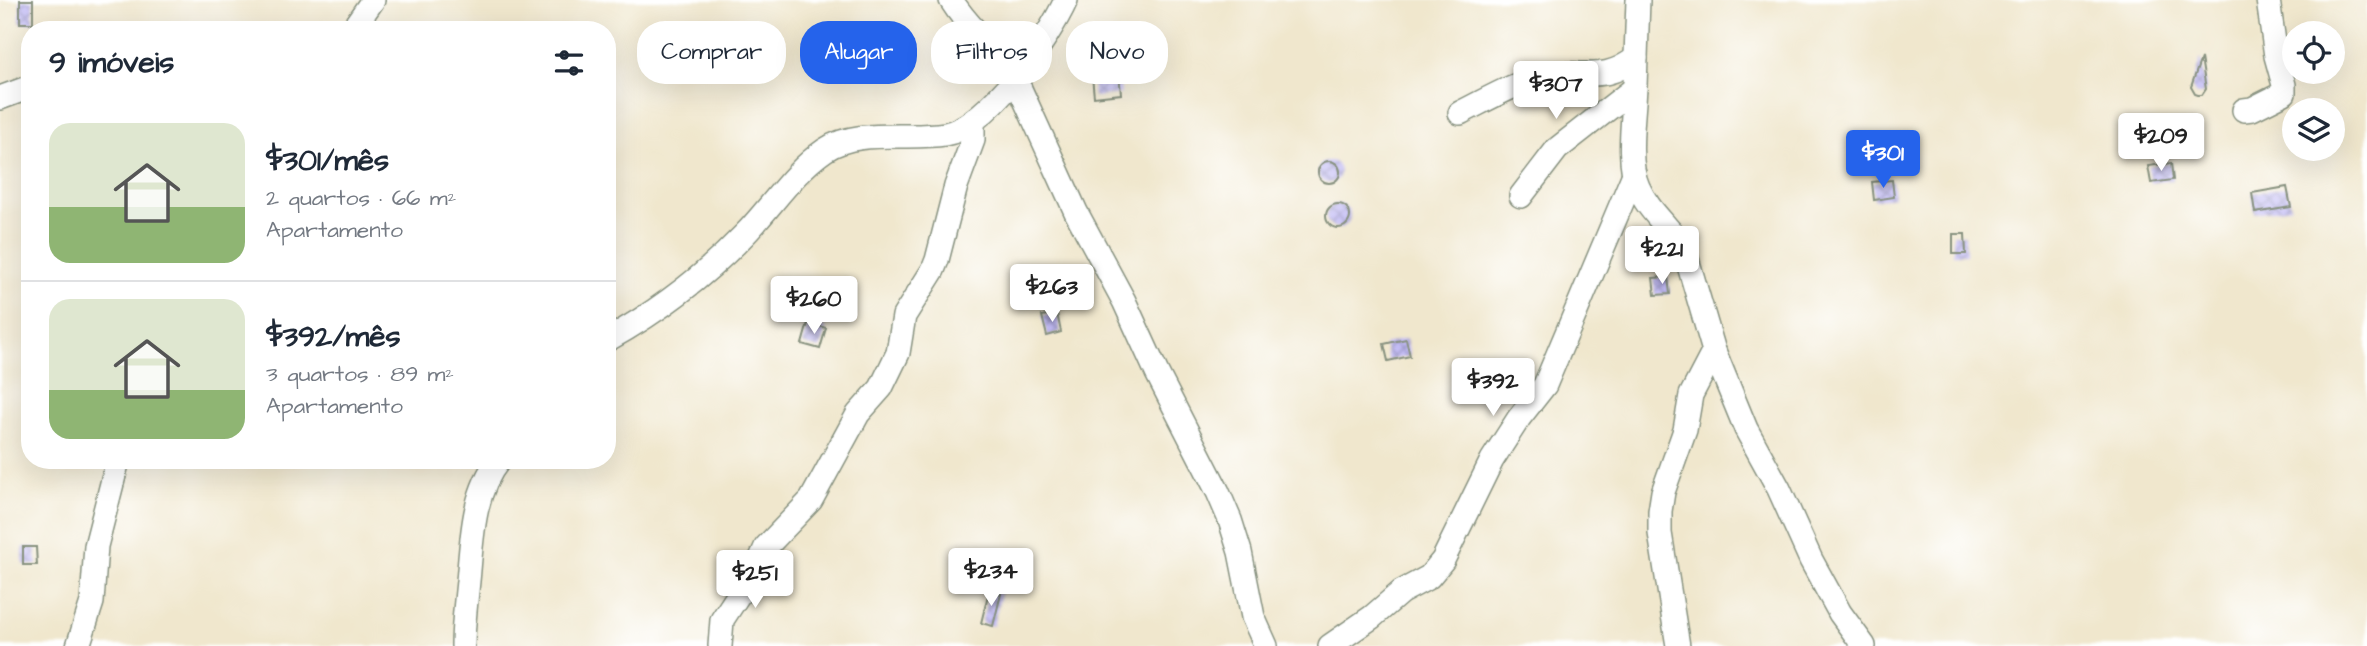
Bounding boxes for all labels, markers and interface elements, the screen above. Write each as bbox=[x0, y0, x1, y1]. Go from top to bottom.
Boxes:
chip: Comprar bbox=[637, 21, 786, 84]
chip: Alugar bbox=[800, 21, 917, 84]
chip: Filtros bbox=[931, 21, 1052, 84]
chip: Novo bbox=[1066, 21, 1168, 84]
map controls bbox=[2282, 21, 2345, 161]
button: locate bbox=[2282, 21, 2345, 84]
text: 9 imóveis bbox=[49, 42, 174, 84]
icon: filters bbox=[550, 44, 588, 82]
pin: $307 bbox=[1515, 61, 1597, 121]
text: $307 bbox=[1529, 68, 1583, 100]
button: layers bbox=[2282, 98, 2345, 161]
pin: $209 bbox=[2120, 114, 2202, 173]
text: $209 bbox=[2134, 120, 2188, 152]
pin: $301 bbox=[1842, 130, 1924, 190]
text: $301 bbox=[1862, 137, 1904, 169]
text: $301/mês bbox=[266, 140, 389, 182]
icon: home bbox=[105, 151, 189, 235]
text: 2 quartos · 66 m² bbox=[266, 182, 456, 214]
text: Apartamento bbox=[266, 214, 403, 246]
pin: $221 bbox=[1621, 226, 1703, 286]
text: $221 bbox=[1641, 233, 1683, 265]
pin: $263 bbox=[1011, 264, 1093, 324]
text: $263 bbox=[1026, 271, 1078, 303]
pin: $260 bbox=[773, 276, 855, 336]
text: $260 bbox=[787, 283, 841, 315]
text: $392/mês bbox=[266, 316, 401, 358]
icon: home bbox=[105, 327, 189, 411]
text: 3 quartos · 89 m² bbox=[266, 358, 454, 390]
pin: $392 bbox=[1452, 358, 1534, 418]
text: $392 bbox=[1468, 365, 1518, 397]
text: Apartamento bbox=[266, 390, 403, 422]
pin: $234 bbox=[950, 548, 1032, 608]
pin: $251 bbox=[714, 550, 796, 610]
text: $234 bbox=[964, 555, 1018, 587]
text: $251 bbox=[732, 557, 778, 589]

